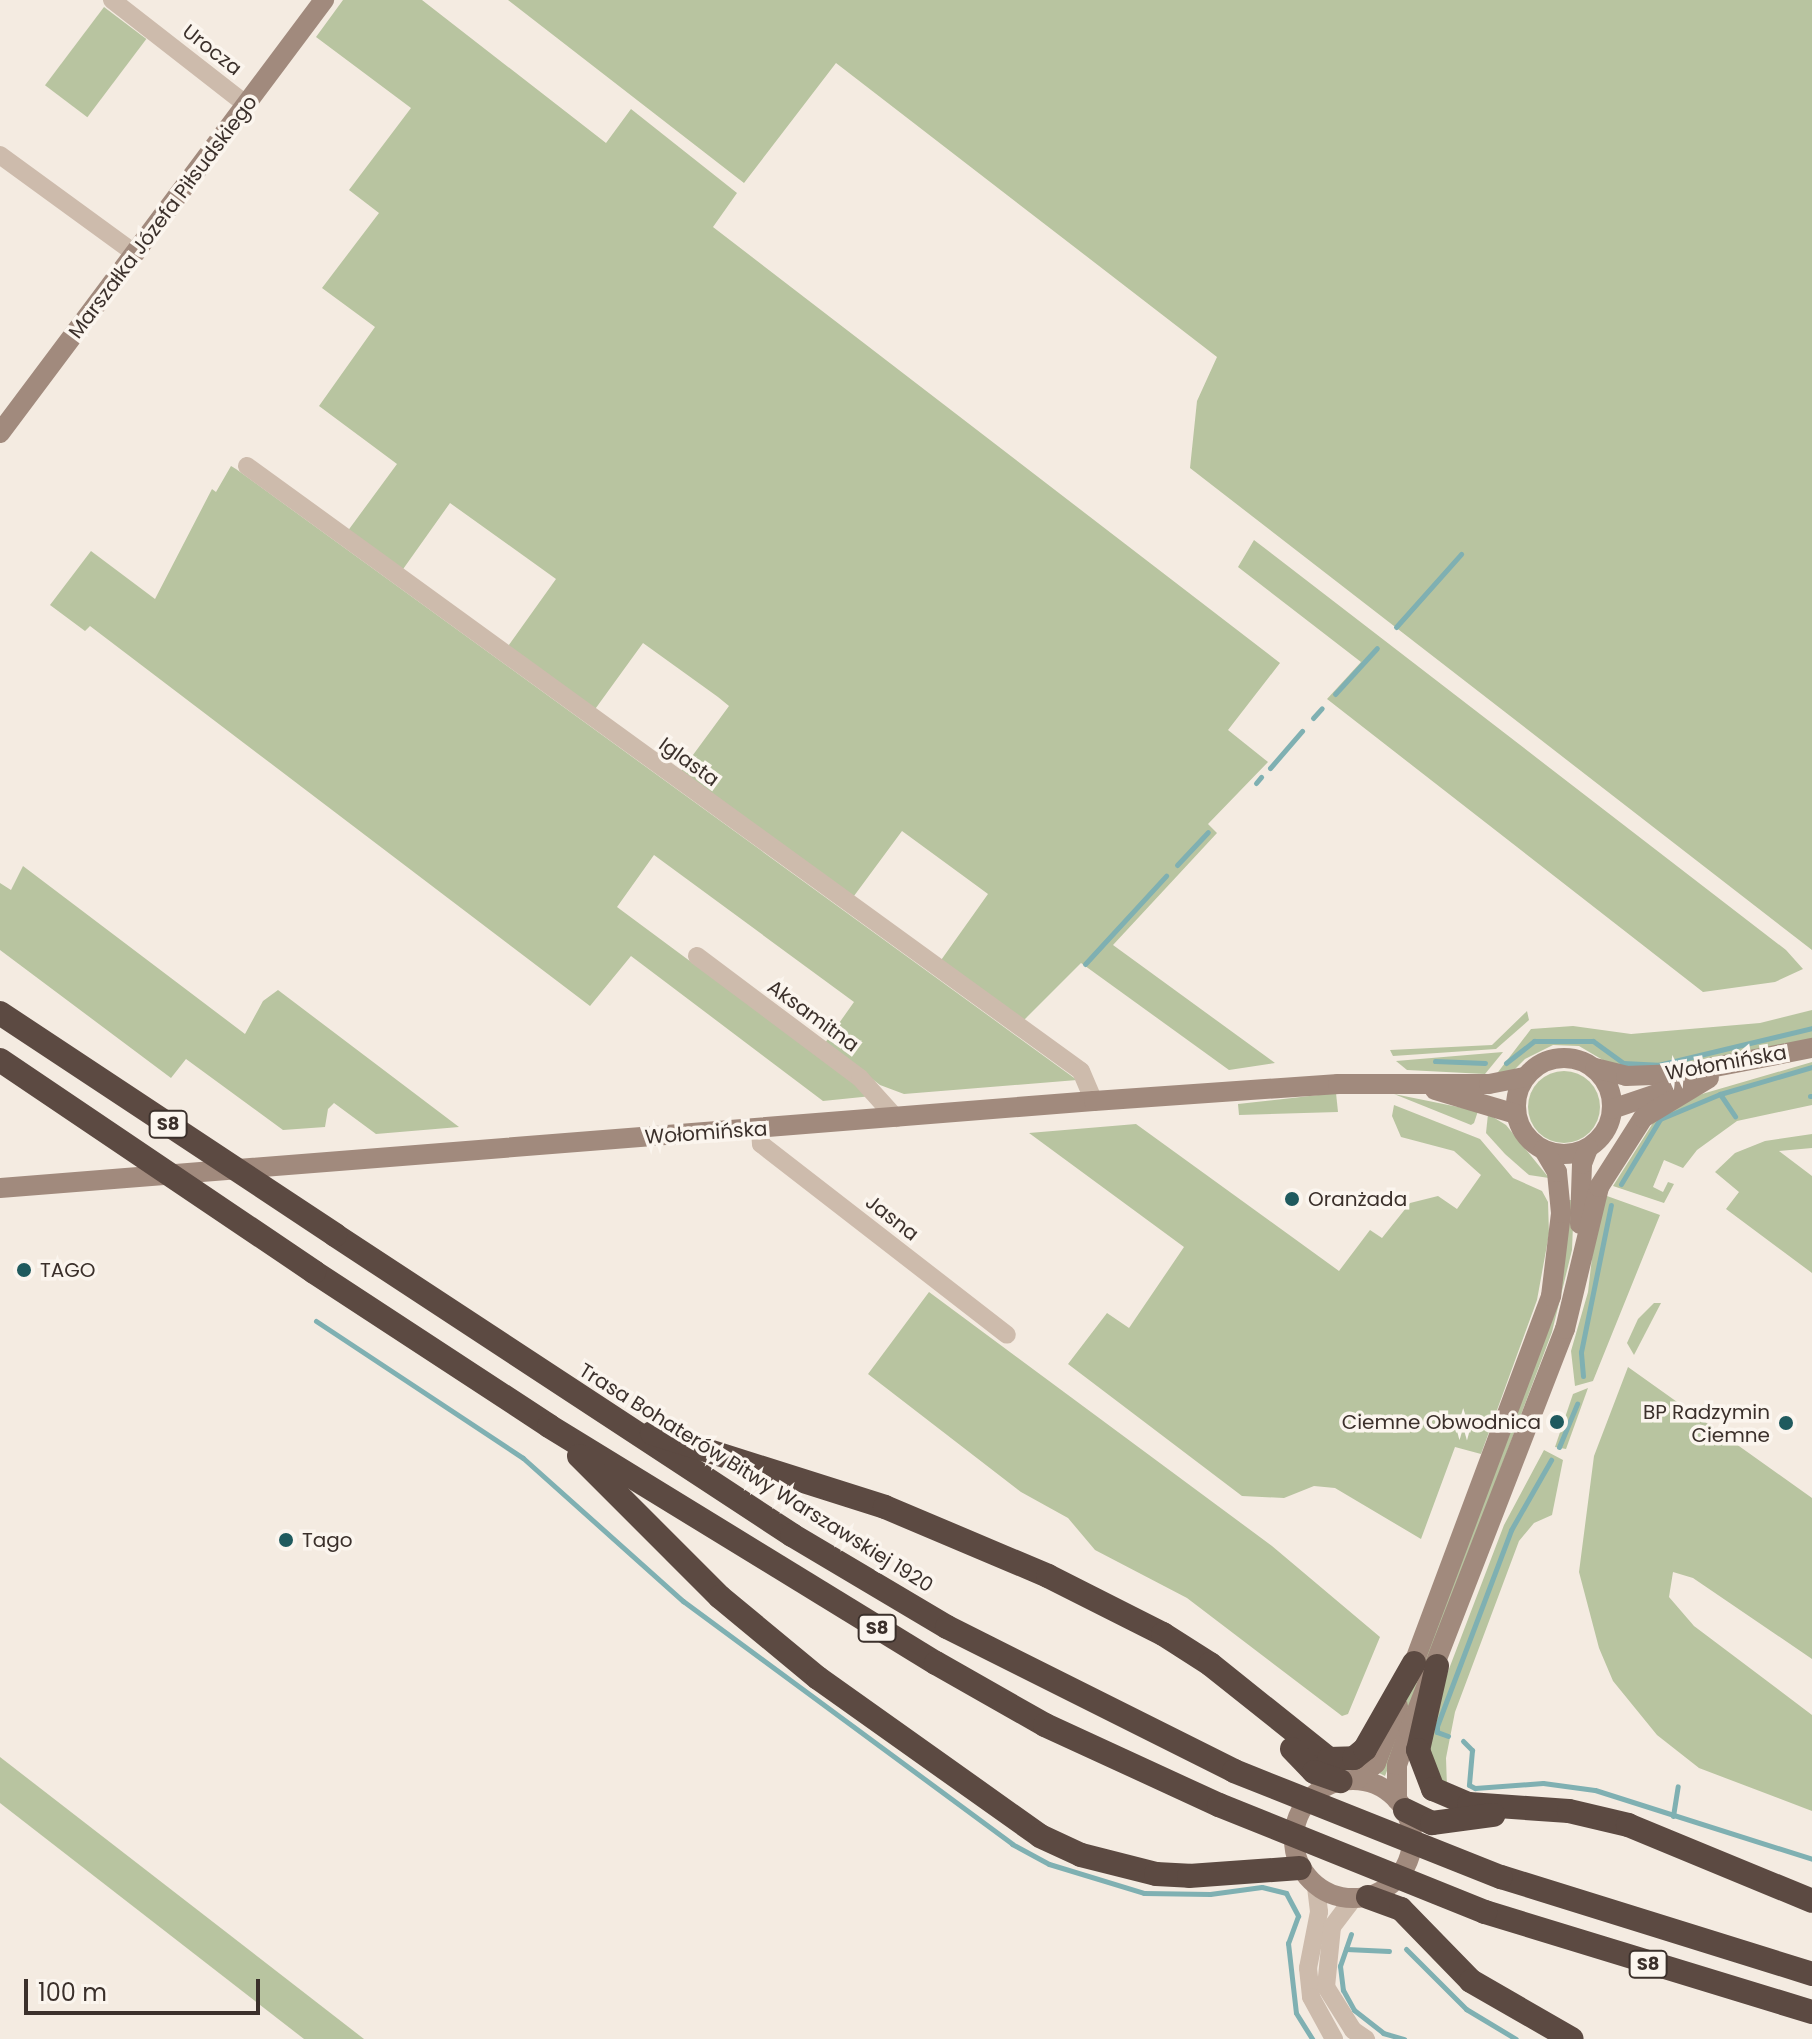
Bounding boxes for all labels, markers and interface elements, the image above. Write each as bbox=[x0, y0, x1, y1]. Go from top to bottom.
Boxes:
street label: Urocza bbox=[178, 19, 246, 81]
street label: Marszałka Józefa Piłsudskiego bbox=[64, 91, 262, 343]
street label: Iglasta bbox=[654, 732, 724, 792]
street label: Aksamitna bbox=[763, 975, 863, 1057]
street label: Wołomińska bbox=[1663, 1041, 1789, 1085]
road number: S8 bbox=[148, 1110, 188, 1138]
street label: Wołomińska bbox=[644, 1117, 768, 1149]
place label: Oranżada bbox=[1308, 1187, 1407, 1211]
street label: Jasna bbox=[861, 1190, 923, 1246]
marker: Oranżada bbox=[1283, 1190, 1301, 1208]
place label: TAGO bbox=[40, 1258, 96, 1282]
marker: TAGO bbox=[15, 1261, 33, 1279]
street label: Trasa Bohaterów Bitwy Warszawskiej 1920 bbox=[575, 1358, 937, 1598]
place label: BP Radzymin Ciemne bbox=[1643, 1400, 1770, 1447]
place label: Ciemne Obwodnica bbox=[1342, 1410, 1541, 1434]
marker: Ciemne Obwodnica bbox=[1548, 1413, 1566, 1431]
marker: BP Radzymin Ciemne bbox=[1777, 1414, 1795, 1432]
place label: Tago bbox=[302, 1528, 353, 1552]
marker: Tago bbox=[277, 1531, 295, 1549]
road number: S8 bbox=[857, 1614, 897, 1642]
road number: S8 bbox=[1628, 1950, 1668, 1978]
scale bar bbox=[28, 1963, 264, 2013]
text: 100 m bbox=[38, 1976, 107, 2009]

